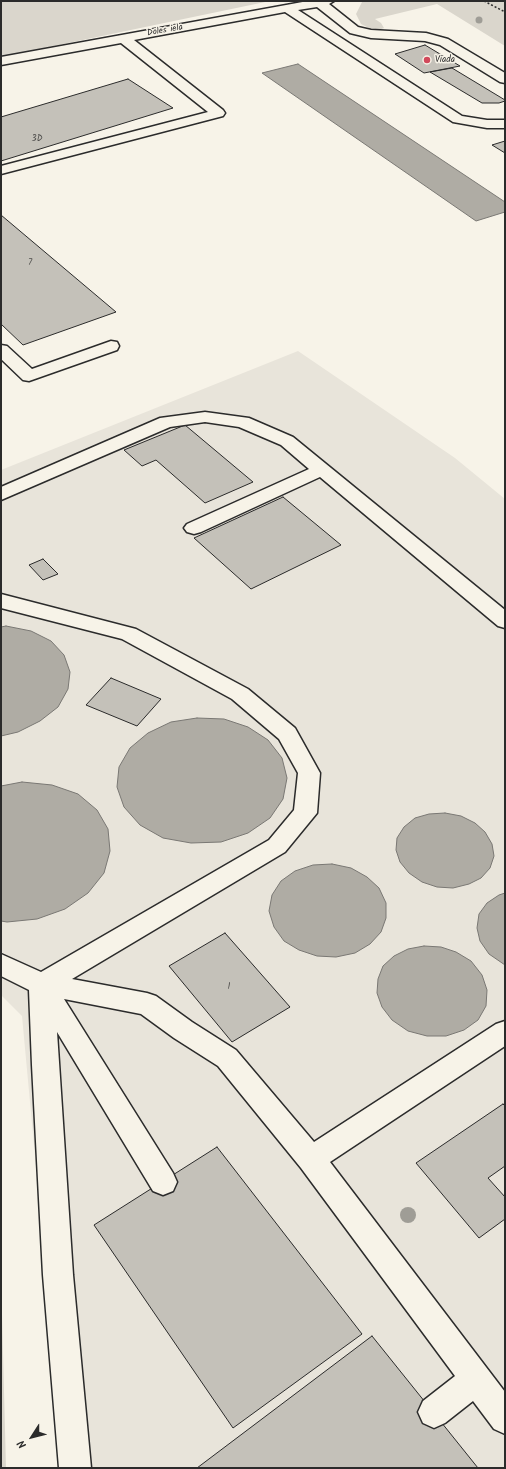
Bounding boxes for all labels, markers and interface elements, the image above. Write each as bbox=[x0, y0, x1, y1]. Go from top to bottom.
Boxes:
street label: Doles iela bbox=[146, 23, 184, 39]
marker: Viada bbox=[422, 55, 432, 65]
place label: Viada bbox=[435, 55, 455, 65]
house number: 3D bbox=[32, 134, 42, 144]
house number: 7 bbox=[28, 258, 32, 268]
house number: 1 bbox=[228, 982, 230, 992]
north arrow bbox=[12, 1417, 52, 1457]
text: N bbox=[13, 1436, 32, 1452]

